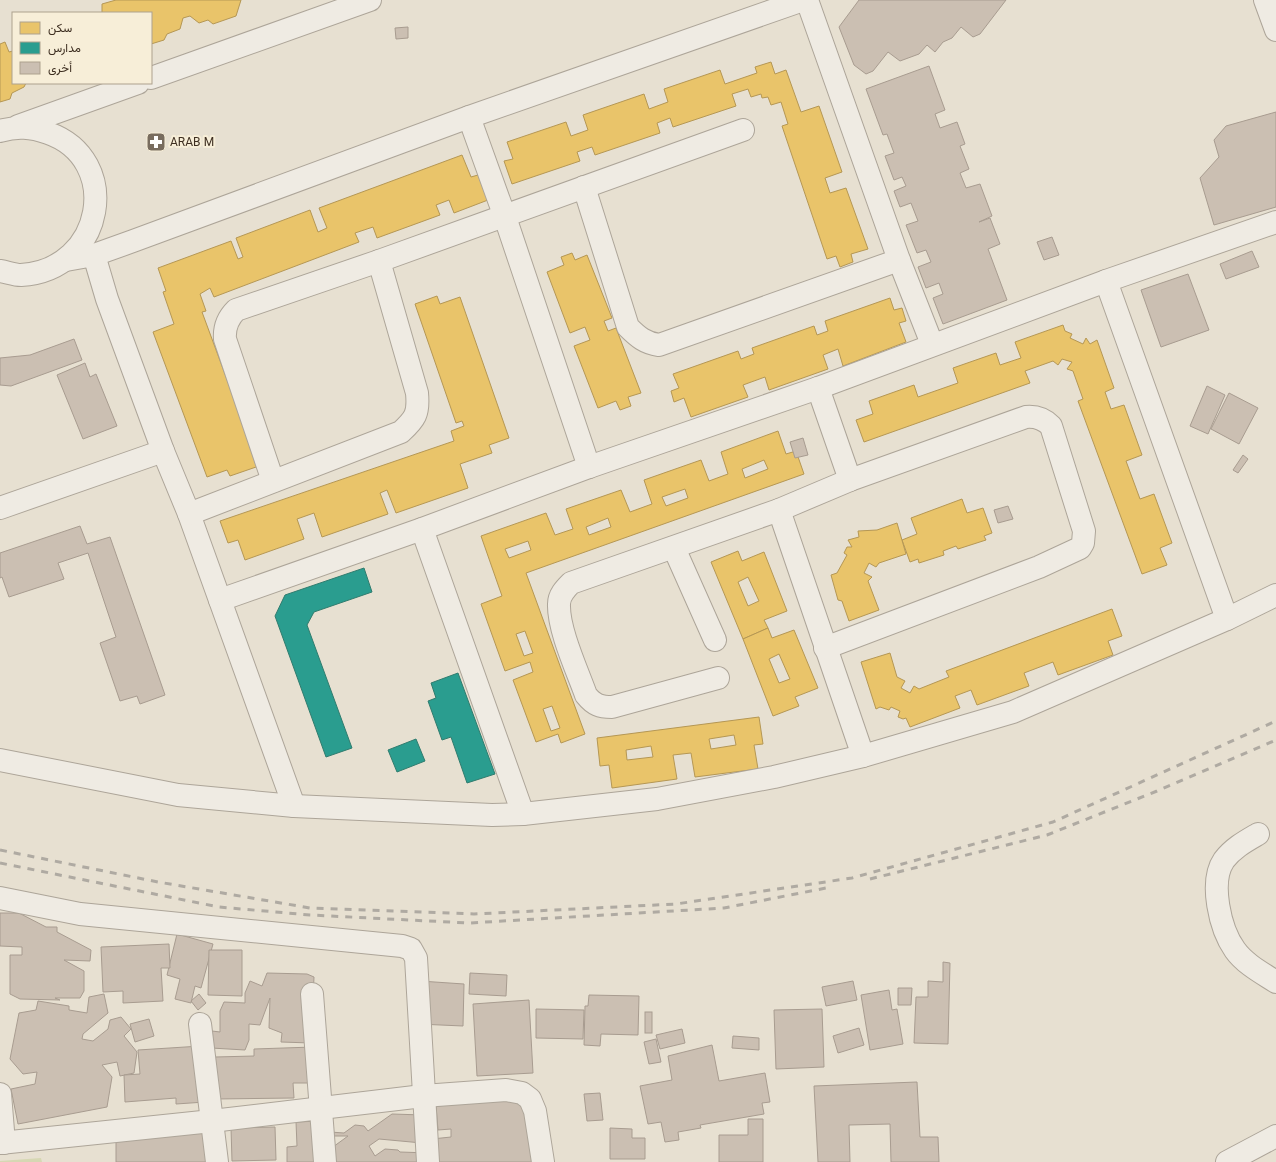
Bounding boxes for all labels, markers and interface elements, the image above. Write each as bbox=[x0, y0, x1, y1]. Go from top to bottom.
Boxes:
legend bbox=[12, 12, 152, 84]
text: سكن bbox=[48, 20, 72, 38]
text: مدارس bbox=[48, 40, 81, 58]
text: أخرى bbox=[48, 60, 72, 78]
pharmacy icon: ARAB M bbox=[145, 131, 167, 153]
place label: ARAB M bbox=[170, 134, 214, 152]

